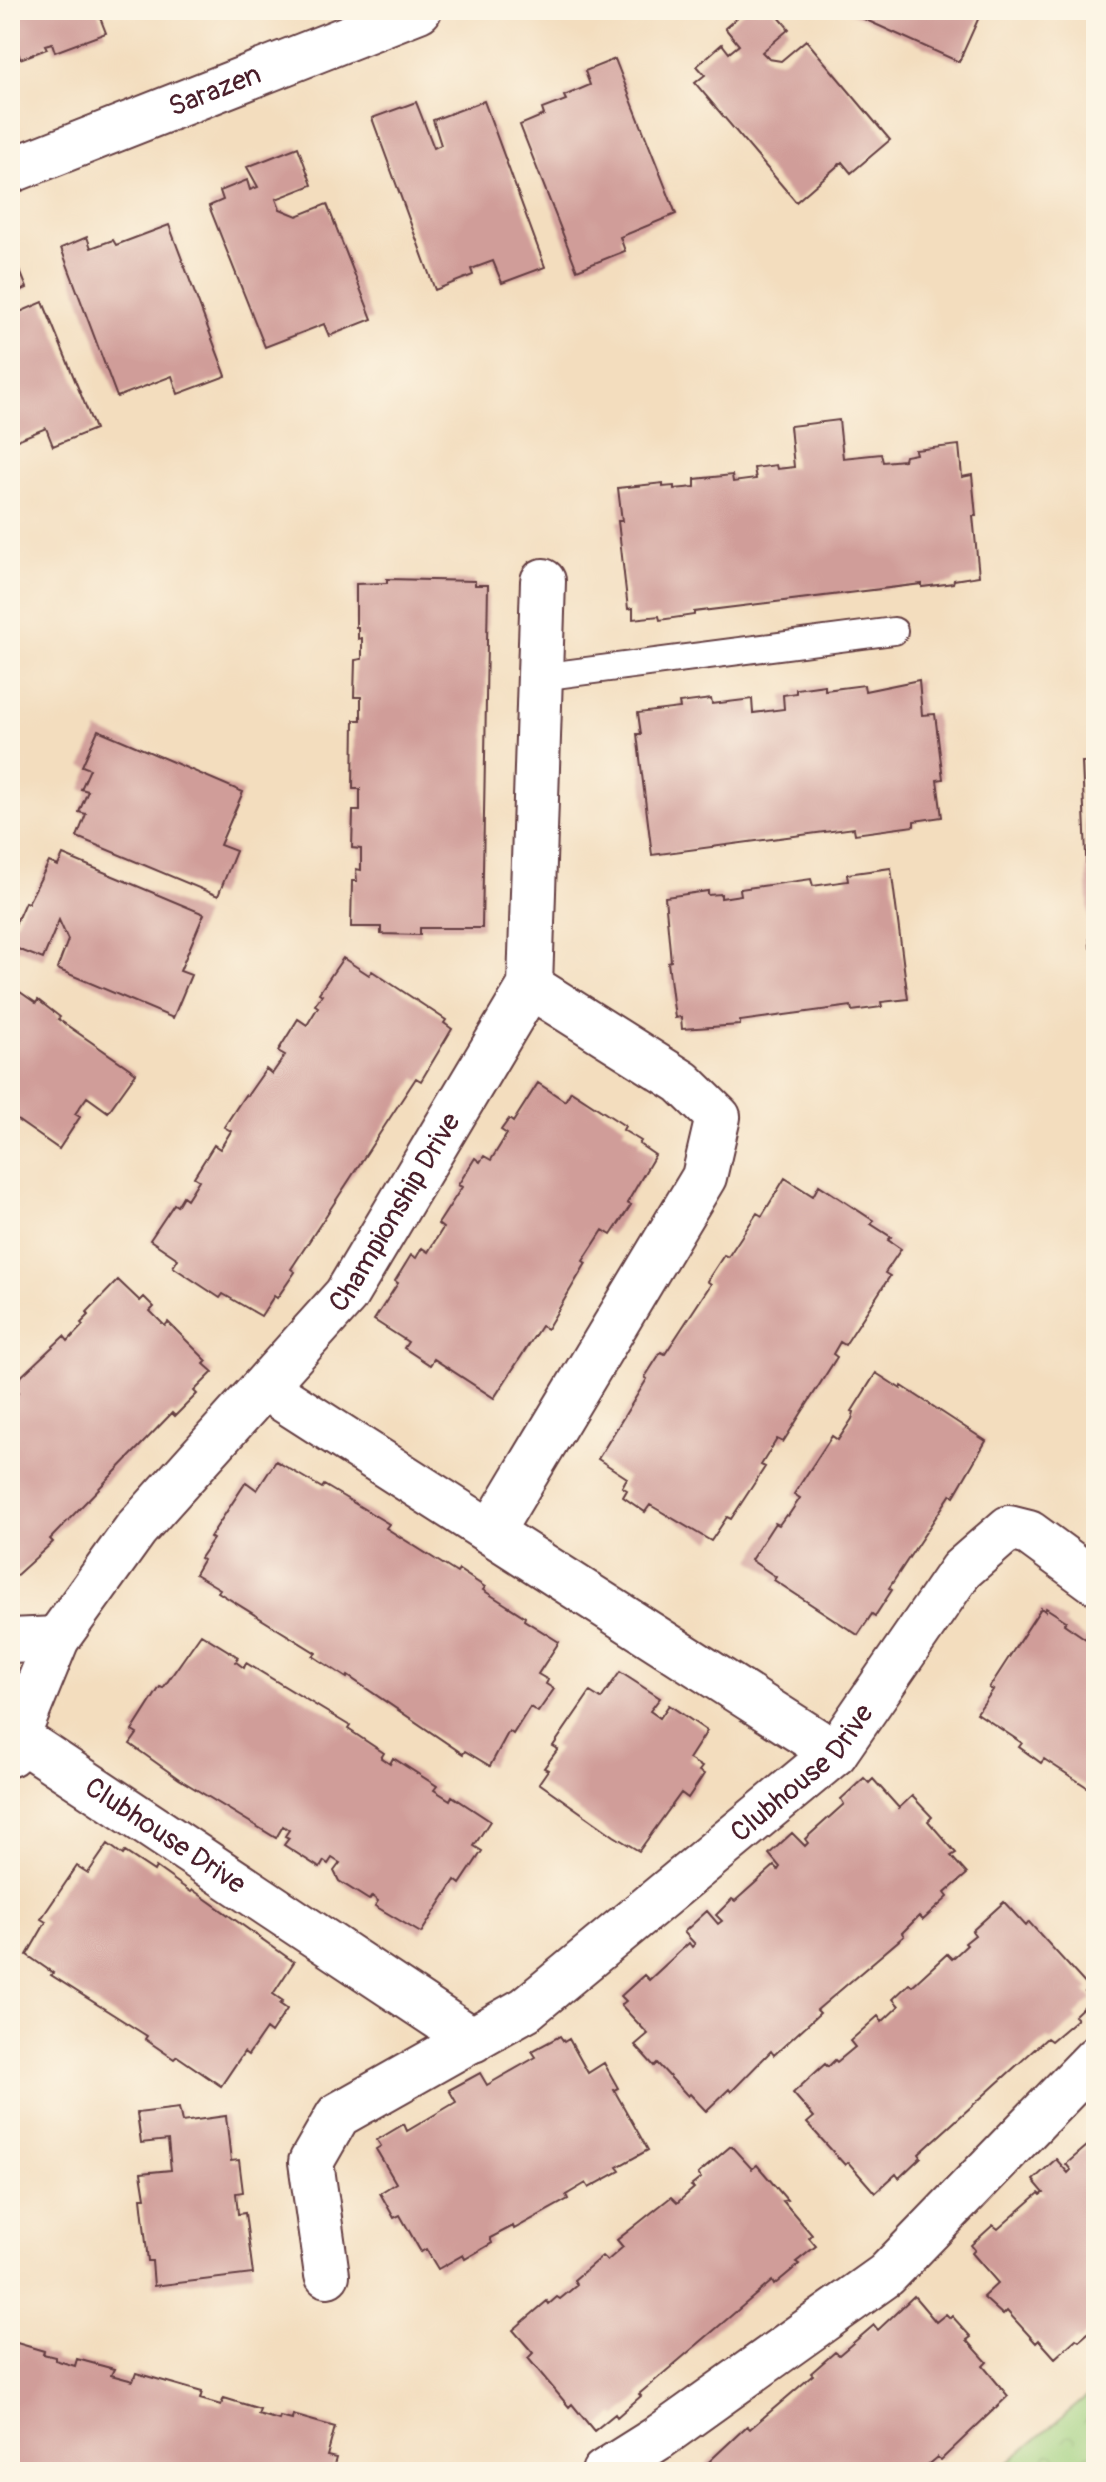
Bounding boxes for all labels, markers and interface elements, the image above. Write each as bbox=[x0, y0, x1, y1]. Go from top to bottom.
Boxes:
street label: Sarazen bbox=[164, 57, 266, 124]
street label: Championship Drive bbox=[321, 1106, 468, 1320]
street label: Clubhouse Drive bbox=[723, 1697, 881, 1850]
street label: Clubhouse Drive bbox=[78, 1769, 253, 1902]

